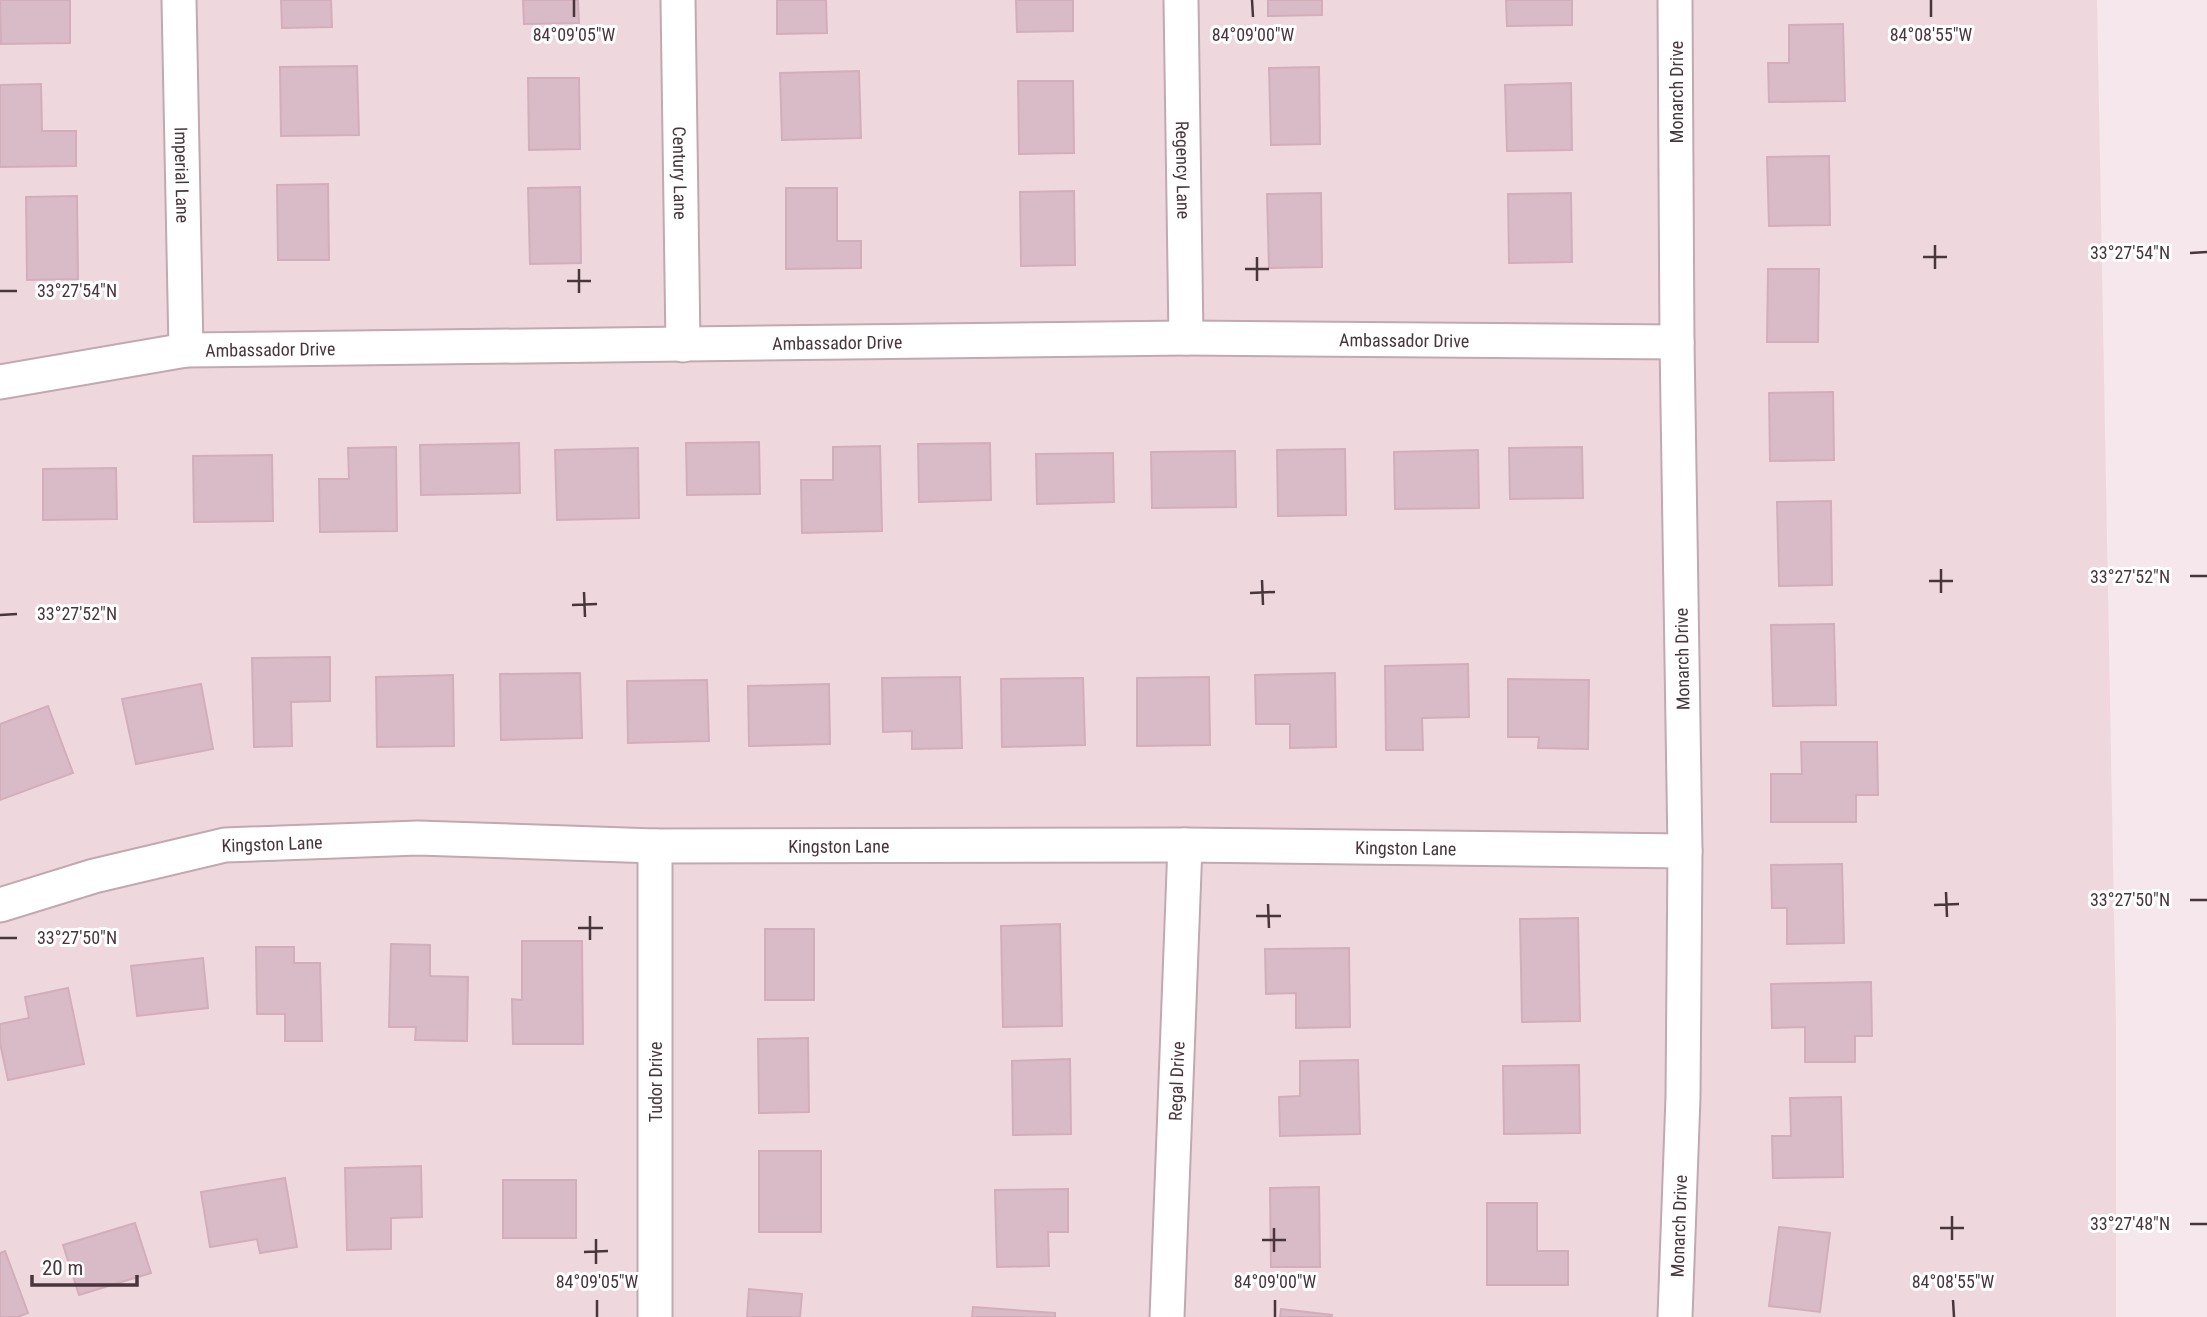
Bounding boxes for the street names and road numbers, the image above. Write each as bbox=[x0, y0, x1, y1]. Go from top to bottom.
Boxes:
street label: Monarch Drive bbox=[1666, 41, 1687, 143]
street label: Regency Lane bbox=[1172, 121, 1195, 219]
street label: Century Lane bbox=[669, 126, 692, 220]
street label: Imperial Lane bbox=[171, 127, 194, 223]
street label: Ambassador Drive bbox=[1339, 329, 1469, 351]
street label: Ambassador Drive bbox=[772, 331, 902, 353]
street label: Ambassador Drive bbox=[205, 338, 335, 360]
street label: Monarch Drive bbox=[1671, 608, 1693, 710]
street label: Kingston Lane bbox=[221, 831, 323, 856]
street label: Kingston Lane bbox=[788, 835, 889, 856]
street label: Kingston Lane bbox=[1355, 837, 1456, 859]
street label: Regal Drive bbox=[1164, 1041, 1188, 1121]
street label: Tudor Drive bbox=[645, 1042, 666, 1122]
street label: Monarch Drive bbox=[1666, 1174, 1691, 1278]

